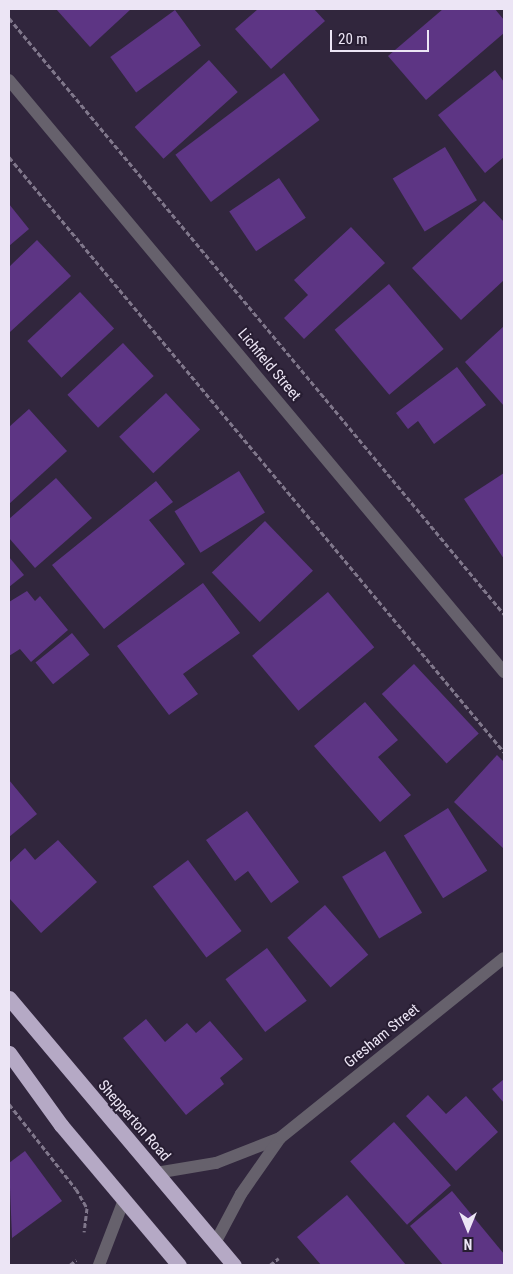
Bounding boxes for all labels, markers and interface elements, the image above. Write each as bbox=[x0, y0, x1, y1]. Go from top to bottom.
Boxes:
scale bar bbox=[333, 20, 432, 52]
text: 20 m bbox=[338, 30, 368, 48]
street label: Lichfield Street bbox=[234, 325, 304, 405]
street label: Gresham Street bbox=[341, 1000, 423, 1072]
street label: Shepperton Road bbox=[94, 1077, 174, 1165]
north arrow bbox=[443, 1204, 493, 1254]
text: N bbox=[464, 1236, 472, 1252]

